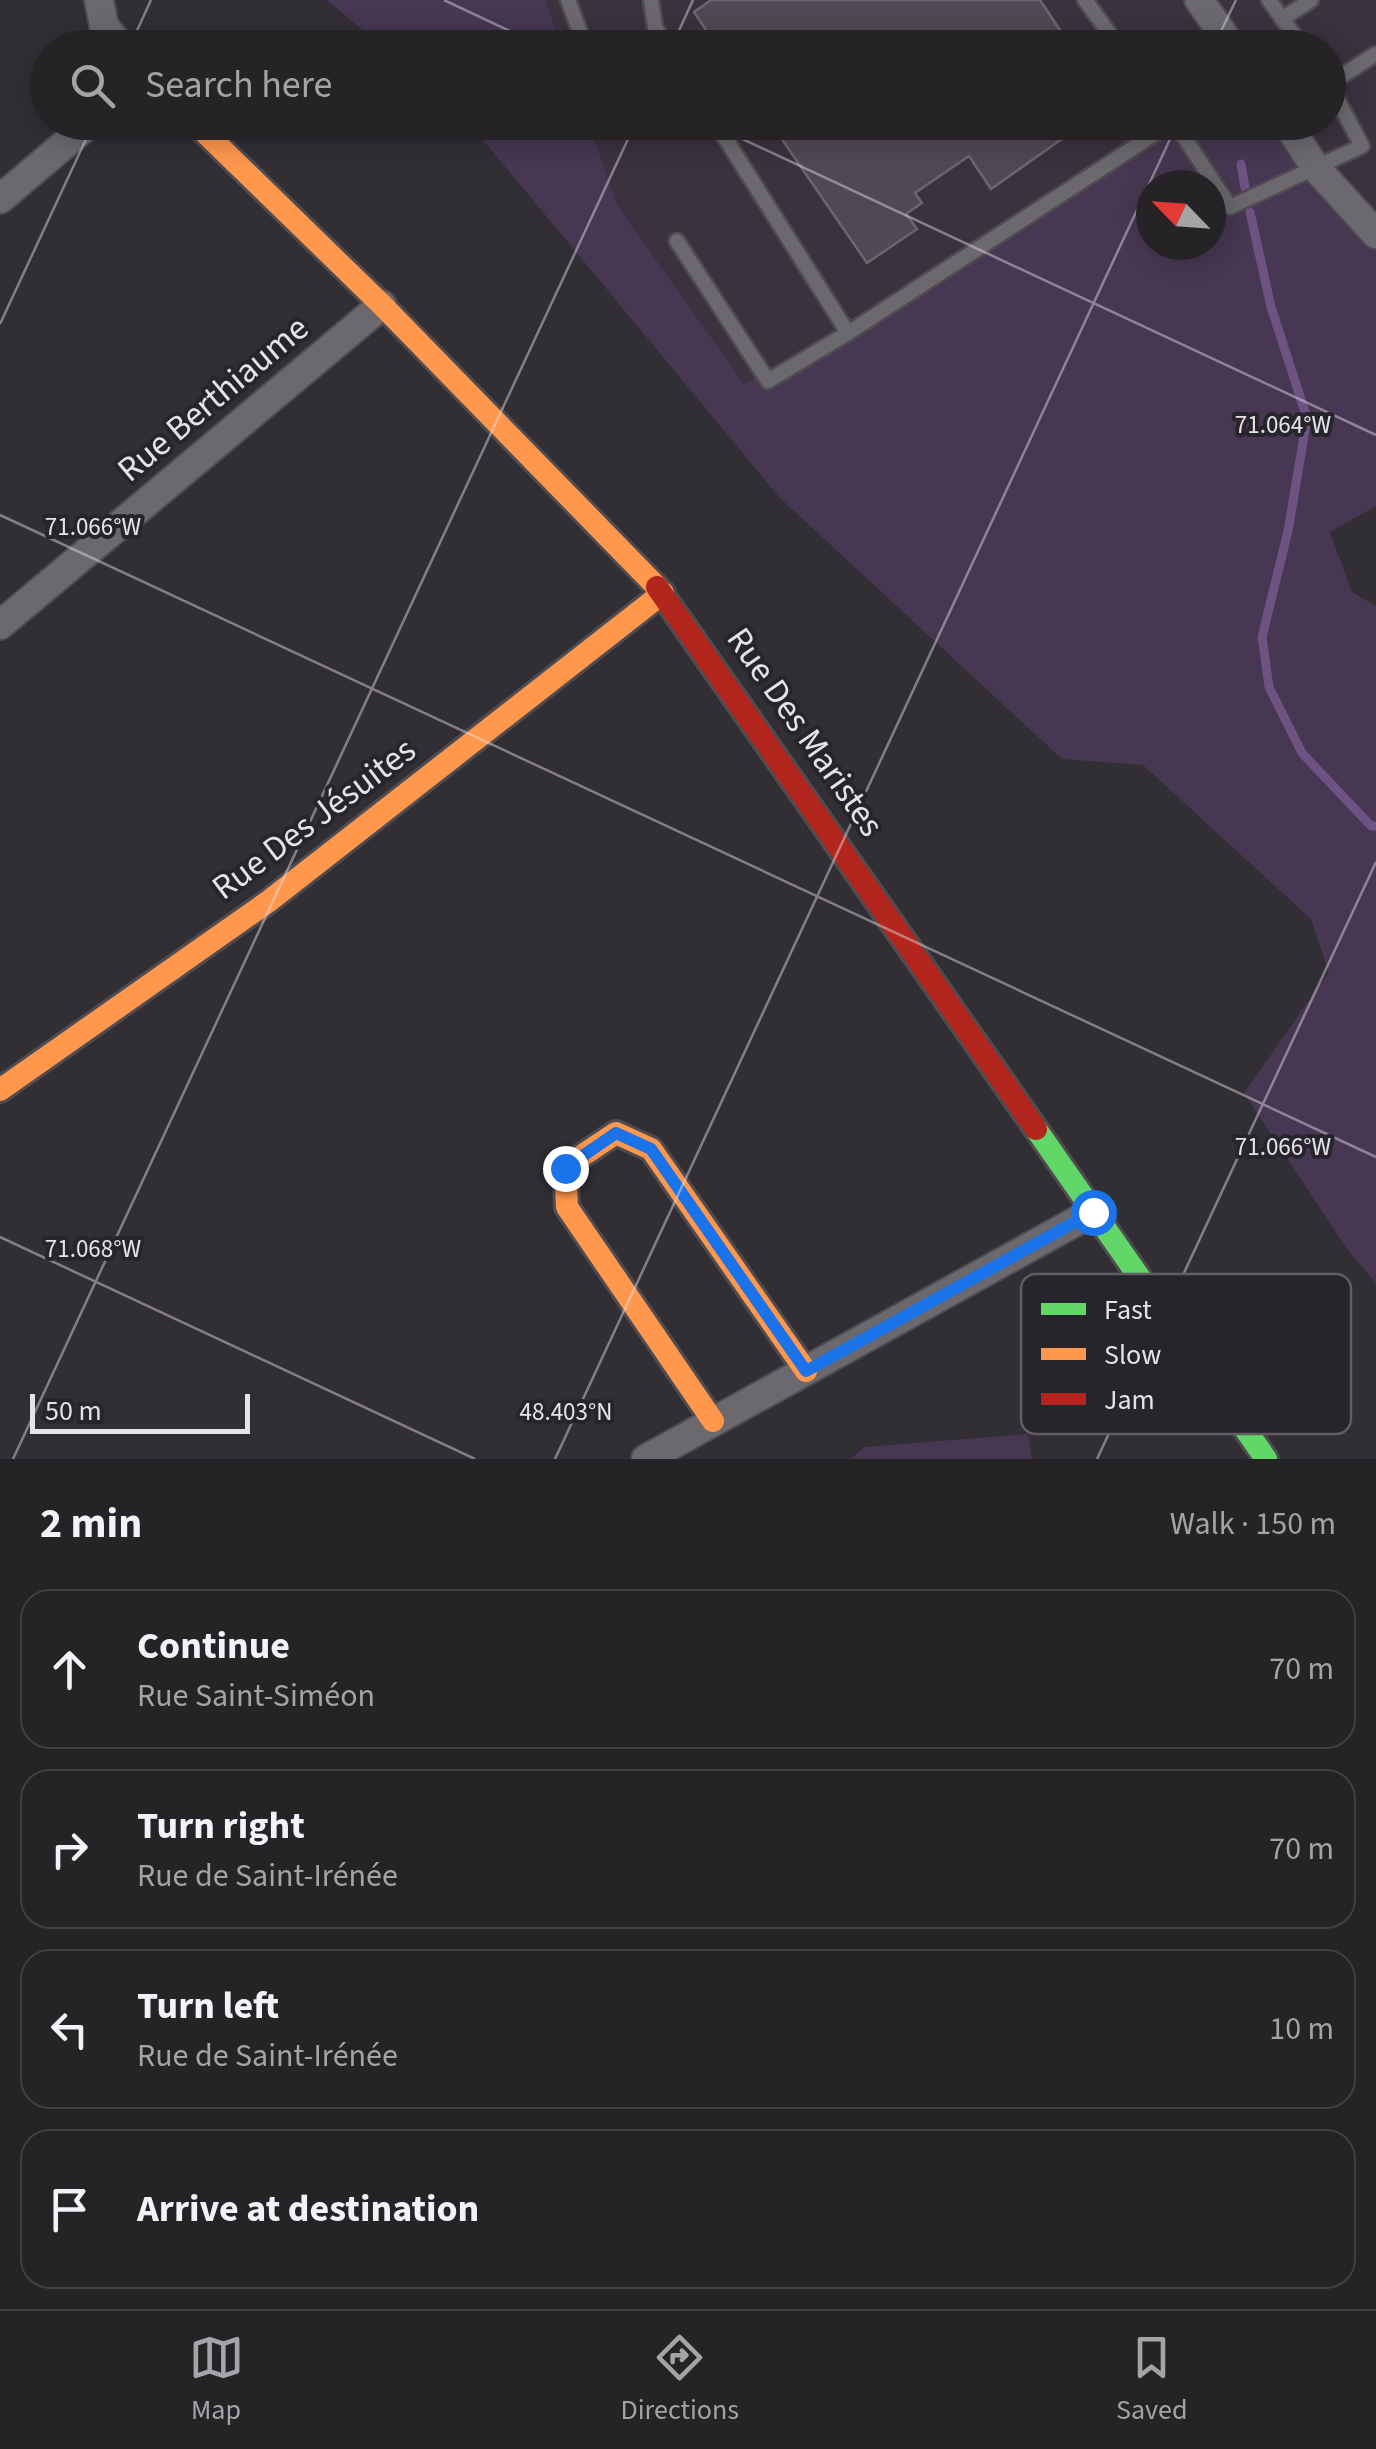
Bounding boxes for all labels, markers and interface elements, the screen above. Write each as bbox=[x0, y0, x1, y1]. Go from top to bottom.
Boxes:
search box bbox=[30, 30, 1346, 140]
icon: search bbox=[65, 58, 120, 113]
text: Search here bbox=[145, 58, 332, 112]
north arrow bbox=[1136, 170, 1226, 260]
street label: Rue Berthiaume bbox=[107, 304, 319, 494]
text: 71.064°W bbox=[1235, 407, 1331, 443]
text: 71.066°W bbox=[45, 509, 141, 545]
street label: Rue Des Maristes bbox=[714, 617, 896, 847]
street label: Rue Des Jésuites bbox=[202, 726, 426, 912]
text: 71.066°W bbox=[1235, 1129, 1331, 1165]
route end bbox=[543, 1146, 589, 1192]
route start bbox=[1071, 1190, 1117, 1236]
text: 71.068°W bbox=[45, 1231, 141, 1267]
legend bbox=[1021, 1274, 1351, 1434]
text: Fast bbox=[1104, 1290, 1152, 1330]
text: Slow bbox=[1104, 1335, 1161, 1375]
text: Jam bbox=[1104, 1380, 1155, 1420]
scale bar bbox=[30, 1389, 250, 1434]
text: 50 m bbox=[45, 1391, 102, 1431]
text: 48.403°N bbox=[520, 1394, 612, 1430]
text: 2 min bbox=[40, 1494, 142, 1554]
text: Walk · 150 m bbox=[1170, 1501, 1336, 1547]
text: Continue bbox=[137, 1619, 290, 1673]
icon: ahead bbox=[42, 1642, 97, 1697]
text: 70 m bbox=[1269, 1646, 1334, 1692]
text: Rue Saint-Siméon bbox=[137, 1673, 375, 1719]
text: Turn right bbox=[137, 1799, 305, 1853]
icon: right bbox=[42, 1822, 97, 1877]
text: 70 m bbox=[1269, 1826, 1334, 1872]
text: Rue de Saint-Irénée bbox=[137, 1853, 398, 1899]
text: Turn left bbox=[137, 1979, 279, 2033]
icon: left bbox=[42, 2002, 97, 2057]
text: 10 m bbox=[1269, 2006, 1334, 2052]
text: Rue de Saint-Irénée bbox=[137, 2033, 398, 2079]
icon: arrive bbox=[42, 2182, 97, 2237]
text: Arrive at destination bbox=[137, 2182, 479, 2236]
tab: Map bbox=[189, 2330, 244, 2430]
tab: Directions bbox=[621, 2330, 739, 2430]
tab: Saved bbox=[1116, 2330, 1187, 2430]

